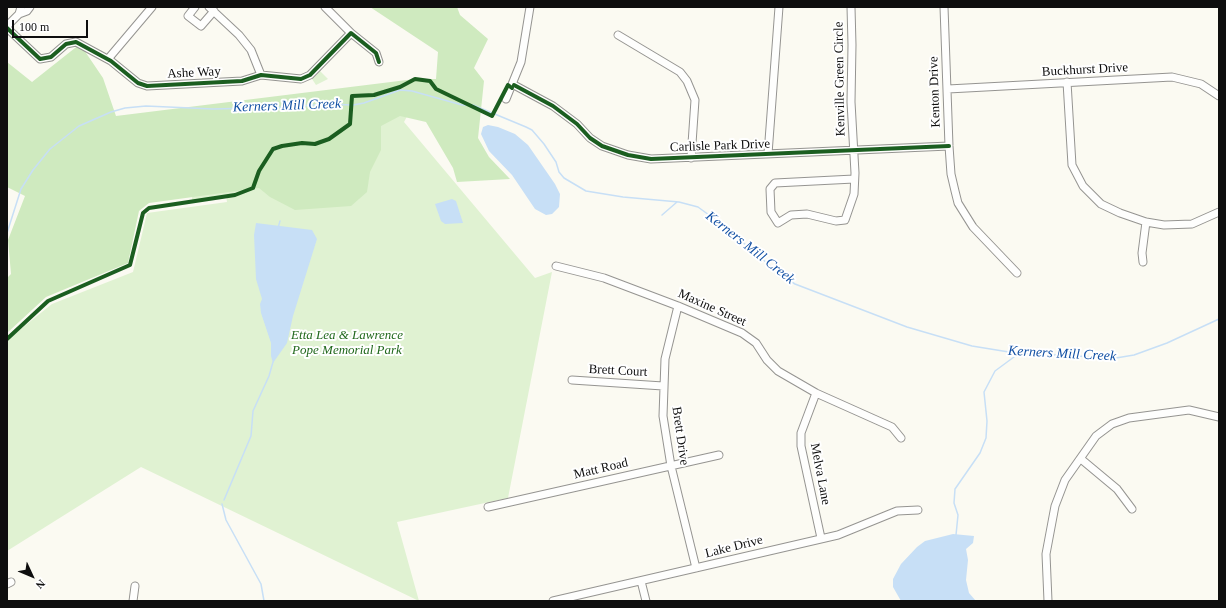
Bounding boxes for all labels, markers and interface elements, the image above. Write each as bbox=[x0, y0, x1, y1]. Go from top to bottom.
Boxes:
scale bar bbox=[14, 12, 90, 38]
text: 100 m bbox=[19, 20, 49, 34]
street label: Kenville Green Circle bbox=[831, 21, 849, 137]
street label: Kenton Drive bbox=[926, 56, 944, 128]
street label: Buckhurst Drive bbox=[1042, 60, 1128, 80]
street label: Ashe Way bbox=[167, 64, 221, 82]
water label: Kerners Mill Creek bbox=[233, 96, 341, 116]
street label: Carlisle Park Drive bbox=[670, 136, 770, 156]
water label: Kerners Mill Creek bbox=[702, 208, 798, 288]
street label: Maxine Street bbox=[675, 286, 749, 330]
park label: Etta Lea & Lawrence Pope Memorial Park bbox=[291, 328, 403, 359]
water label: Kerners Mill Creek bbox=[1007, 343, 1117, 365]
street label: Brett Court bbox=[588, 362, 648, 380]
street label: Brett Drive bbox=[668, 406, 692, 466]
street label: Melva Lane bbox=[806, 442, 834, 506]
street label: Matt Road bbox=[572, 455, 630, 483]
street label: Lake Drive bbox=[704, 532, 764, 562]
north arrow bbox=[12, 556, 52, 596]
text: N bbox=[34, 577, 48, 591]

